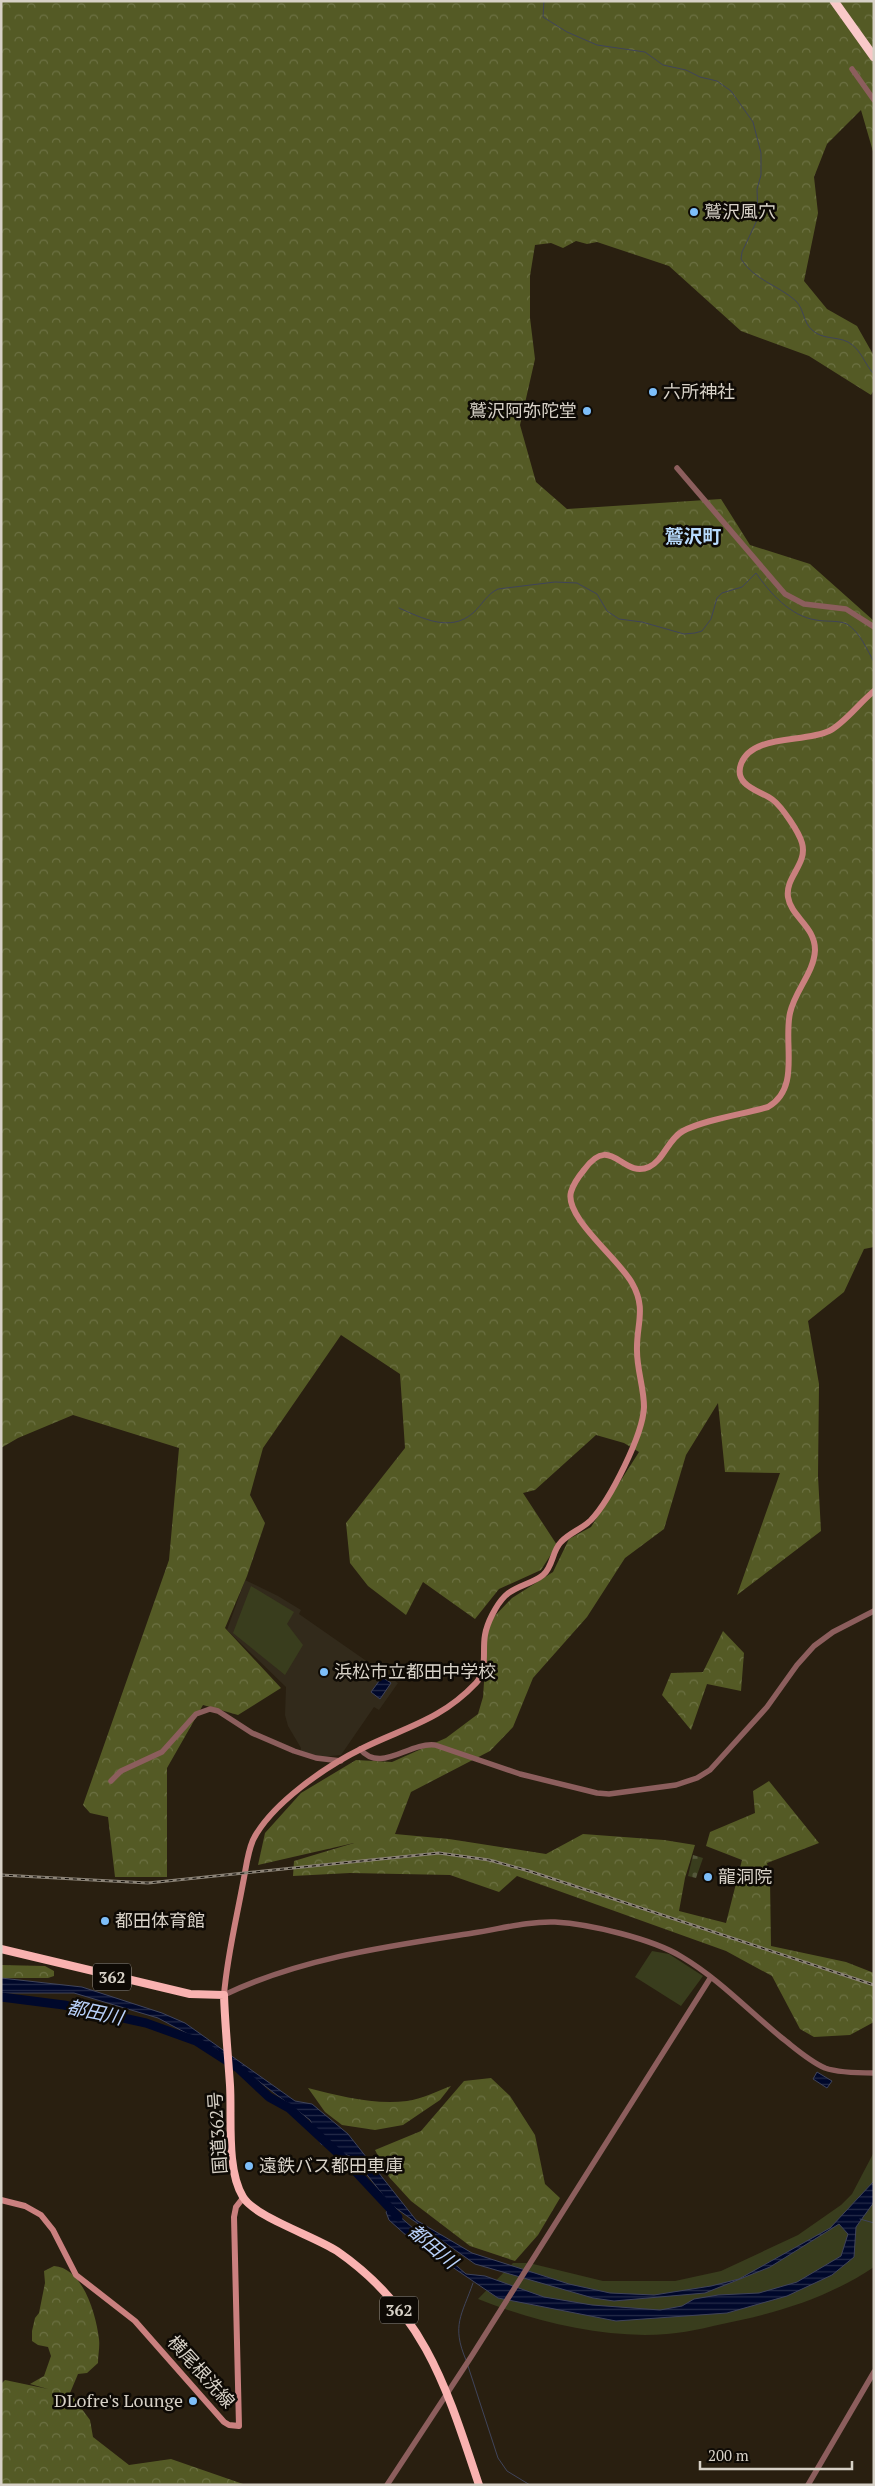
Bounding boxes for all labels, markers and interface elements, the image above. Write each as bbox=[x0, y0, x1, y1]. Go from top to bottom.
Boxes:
place label: 鷲沢風穴 bbox=[704, 199, 776, 223]
marker: 鷲沢風穴 bbox=[688, 206, 700, 218]
place label: 六所神社 bbox=[663, 379, 735, 403]
marker: 六所神社 bbox=[647, 386, 659, 398]
place label: 鷲沢阿弥陀堂 bbox=[469, 398, 577, 422]
marker: 鷲沢阿弥陀堂 bbox=[581, 405, 593, 417]
district label: 鷲沢町 bbox=[664, 523, 722, 548]
place label: 浜松市立都田中学校 bbox=[334, 1659, 496, 1683]
marker: 浜松市立都田中学校 bbox=[318, 1666, 330, 1678]
place label: 龍洞院 bbox=[718, 1864, 772, 1888]
marker: 龍洞院 bbox=[702, 1871, 714, 1883]
place label: 都田体育館 bbox=[115, 1908, 205, 1932]
marker: 都田体育館 bbox=[99, 1915, 111, 1927]
road number: 362 bbox=[93, 1964, 131, 1990]
water label: 都田川 bbox=[65, 1993, 128, 2030]
street label: 国道362号 bbox=[202, 2091, 232, 2175]
place label: 遠鉄バス都田車庫 bbox=[259, 2153, 403, 2177]
marker: 遠鉄バス都田車庫 bbox=[243, 2160, 255, 2172]
water label: 都田川 bbox=[403, 2218, 465, 2275]
road number: 362 bbox=[380, 2296, 418, 2324]
street label: 横尾根洗線 bbox=[163, 2330, 241, 2413]
place label: DLofre's Lounge bbox=[54, 2388, 183, 2412]
marker: DLofre's Lounge bbox=[187, 2395, 199, 2407]
scale bar bbox=[700, 2438, 852, 2470]
text: 200 m bbox=[708, 2445, 749, 2465]

